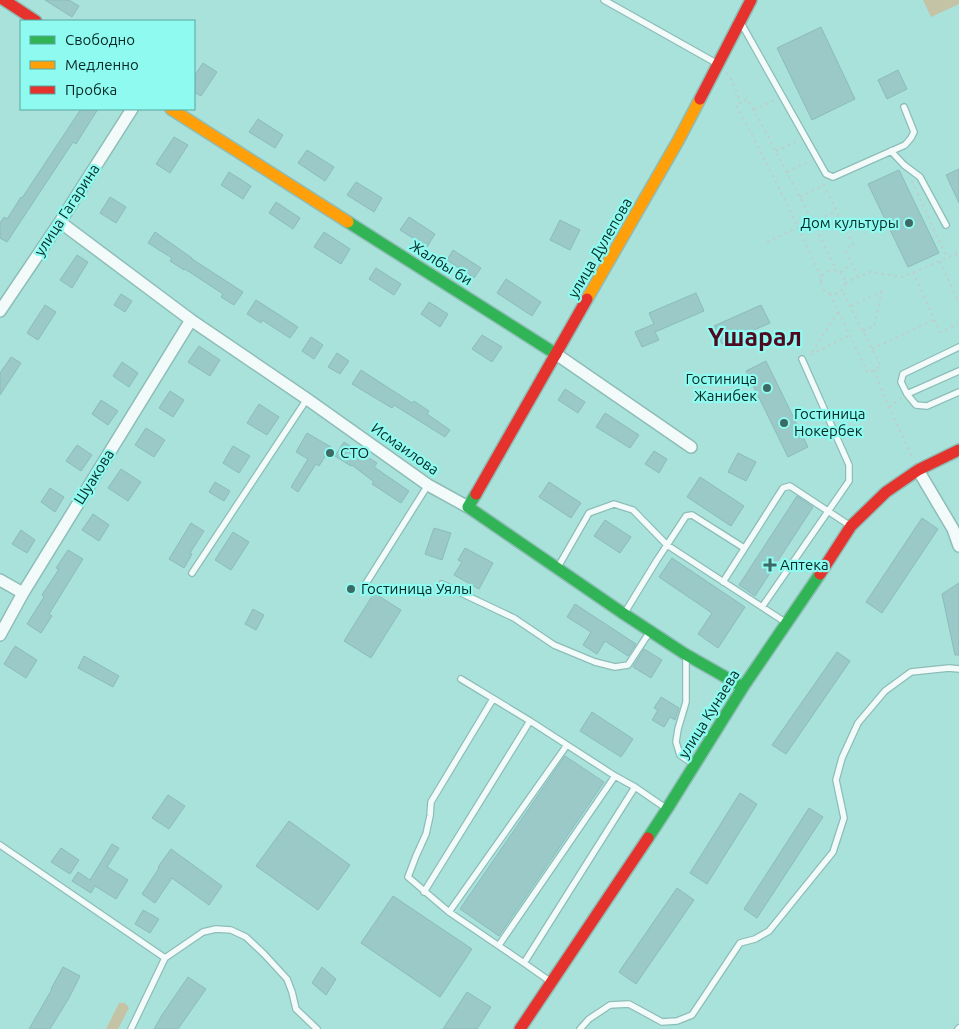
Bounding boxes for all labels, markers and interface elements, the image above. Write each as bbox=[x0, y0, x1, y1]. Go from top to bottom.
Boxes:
legend bbox=[20, 20, 195, 110]
text: Свободно bbox=[65, 31, 135, 48]
text: Медленно bbox=[65, 56, 139, 73]
text: Пробка bbox=[65, 81, 117, 98]
street label: улица Гагарина bbox=[31, 161, 103, 259]
street label: улица Дулепова bbox=[564, 195, 635, 301]
place label: Дом культуры bbox=[801, 214, 899, 231]
marker: Дом культуры bbox=[903, 217, 915, 229]
street label: Жалбы би bbox=[407, 237, 476, 288]
district label: Үшарал bbox=[708, 323, 802, 351]
place label: Гостиница Жанибек bbox=[685, 370, 757, 404]
marker: Гостиница Жанибек bbox=[761, 382, 773, 394]
place label: Гостиница Нокербек bbox=[794, 405, 866, 439]
marker: Гостиница Нокербек bbox=[778, 417, 790, 429]
street label: Исмаилова bbox=[368, 419, 442, 478]
place label: СТО bbox=[340, 444, 369, 461]
street label: Шуакова bbox=[70, 446, 117, 507]
marker: СТО bbox=[324, 447, 336, 459]
place label: Аптека bbox=[780, 556, 829, 573]
marker: Аптека bbox=[764, 559, 776, 571]
place label: Гостиница Уялы bbox=[361, 580, 472, 597]
marker: Гостиница Уялы bbox=[345, 583, 357, 595]
street label: улица Кунаева bbox=[675, 666, 743, 761]

